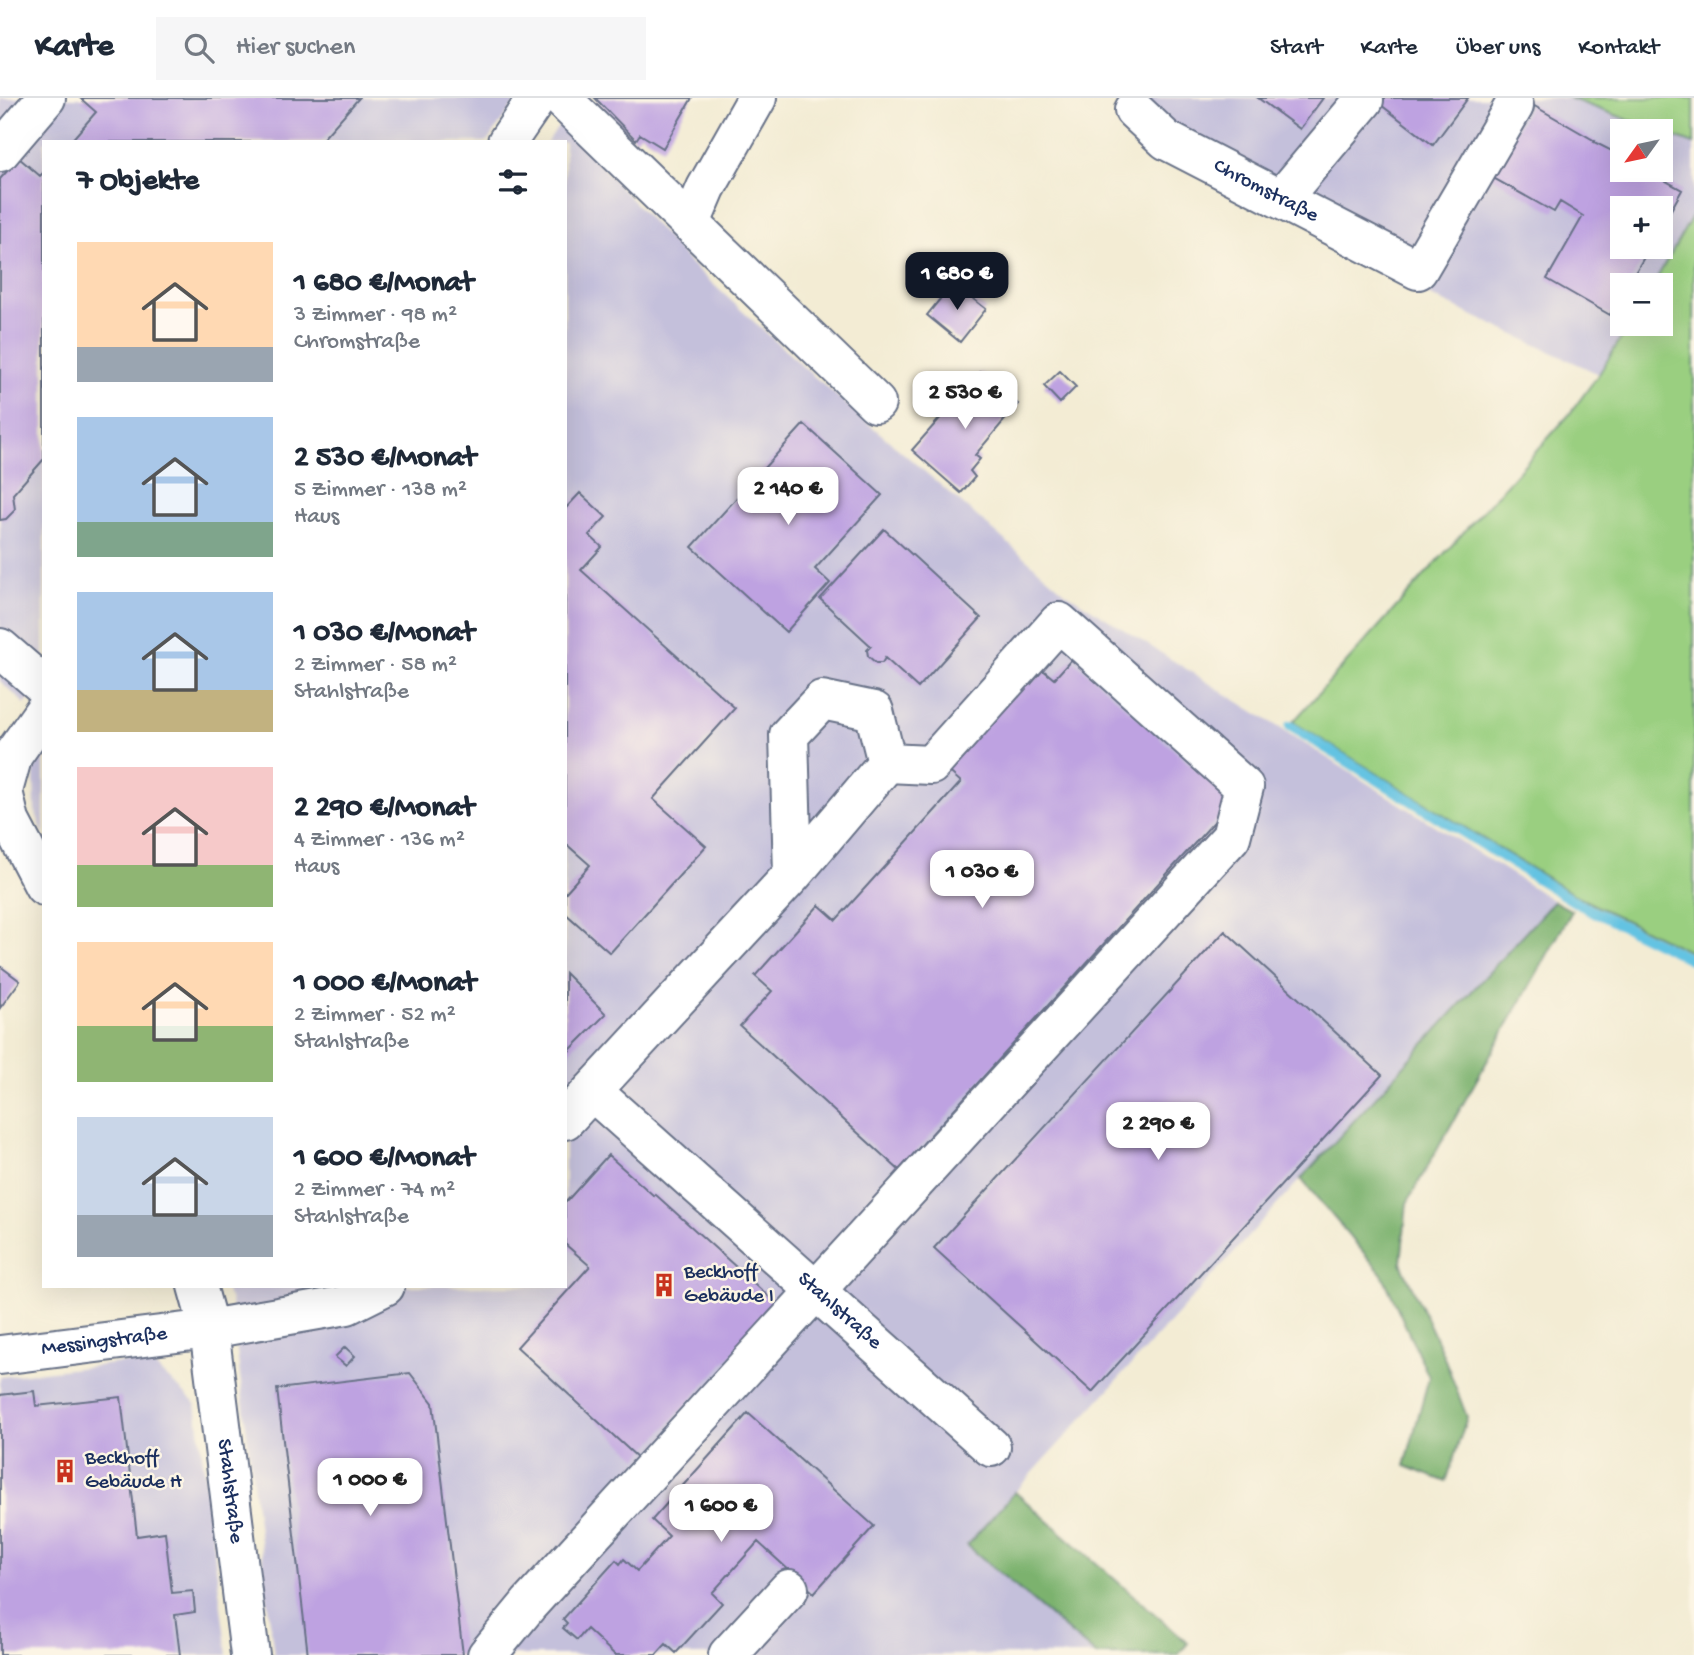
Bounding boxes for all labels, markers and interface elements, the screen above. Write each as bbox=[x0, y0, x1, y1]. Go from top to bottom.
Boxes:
search box bbox=[156, 17, 646, 80]
text: Karte bbox=[35, 29, 114, 67]
icon: search bbox=[180, 29, 218, 67]
text: Hier suchen bbox=[236, 33, 355, 64]
text: Start bbox=[1270, 34, 1322, 63]
text: Karte bbox=[1360, 34, 1418, 63]
text: Über uns bbox=[1456, 34, 1540, 63]
text: Kontakt bbox=[1578, 34, 1659, 63]
north arrow bbox=[1610, 119, 1673, 182]
map controls bbox=[1610, 119, 1673, 336]
street label: Chromstraße bbox=[1209, 154, 1324, 229]
icon: filters bbox=[494, 163, 532, 201]
text: 7 Objekte bbox=[77, 165, 199, 200]
button: + bbox=[1610, 196, 1673, 259]
pin: 1 680 € bbox=[892, 252, 1022, 312]
text: 1 680 € bbox=[921, 261, 993, 288]
text: 1 680 €/Monat bbox=[294, 267, 474, 302]
icon: home bbox=[133, 270, 217, 354]
button: − bbox=[1610, 273, 1673, 336]
text: 3 Zimmer · 98 m² bbox=[294, 302, 457, 329]
text: Chromstraße bbox=[294, 329, 420, 356]
pin: 2 530 € bbox=[900, 372, 1030, 431]
text: 2 530 € bbox=[929, 380, 1001, 407]
text: 2 530 €/Monat bbox=[294, 442, 476, 477]
icon: home bbox=[133, 445, 217, 529]
pin: 2 140 € bbox=[723, 468, 853, 527]
text: 2 140 € bbox=[753, 476, 823, 503]
text: 5 Zimmer · 138 m² bbox=[294, 477, 467, 504]
text: Haus bbox=[294, 504, 339, 531]
text: 1 030 €/Monat bbox=[294, 617, 475, 652]
icon: home bbox=[133, 620, 217, 704]
text: 2 Zimmer · 58 m² bbox=[294, 652, 457, 679]
text: Stahlstraße bbox=[294, 679, 409, 706]
text: 2 290 €/Monat bbox=[294, 792, 474, 827]
icon: home bbox=[133, 795, 217, 879]
text: 4 Zimmer · 136 m² bbox=[294, 827, 465, 854]
pin: 1 030 € bbox=[917, 850, 1047, 910]
text: Haus bbox=[294, 854, 339, 881]
text: 1 030 € bbox=[946, 859, 1018, 886]
text: 1 000 €/Monat bbox=[294, 967, 476, 1002]
icon: home bbox=[133, 970, 217, 1054]
text: 2 Zimmer · 52 m² bbox=[294, 1002, 456, 1029]
text: Stahlstraße bbox=[294, 1029, 409, 1056]
pin: 2 290 € bbox=[1093, 1102, 1223, 1162]
text: 2 290 € bbox=[1122, 1111, 1194, 1138]
text: 1 600 €/Monat bbox=[294, 1142, 474, 1177]
icon: home bbox=[133, 1145, 217, 1229]
text: 2 Zimmer · 74 m² bbox=[294, 1177, 455, 1204]
text: Stahlstraße bbox=[294, 1204, 409, 1231]
place label: Beckhoff Gebäude I bbox=[683, 1261, 774, 1310]
street label: Stahlstraße bbox=[792, 1267, 887, 1356]
building icon: Beckhoff Gebäude I bbox=[650, 1271, 678, 1299]
street label: Messingstraße bbox=[40, 1322, 170, 1362]
street label: Stahlstraße bbox=[210, 1437, 248, 1546]
place label: Beckhoff Gebäude H bbox=[84, 1447, 183, 1496]
building icon: Beckhoff Gebäude H bbox=[51, 1457, 79, 1485]
pin: 1 000 € bbox=[305, 1458, 435, 1518]
text: 1 000 € bbox=[333, 1467, 407, 1494]
pin: 1 600 € bbox=[656, 1484, 786, 1544]
text: 1 600 € bbox=[685, 1493, 757, 1520]

